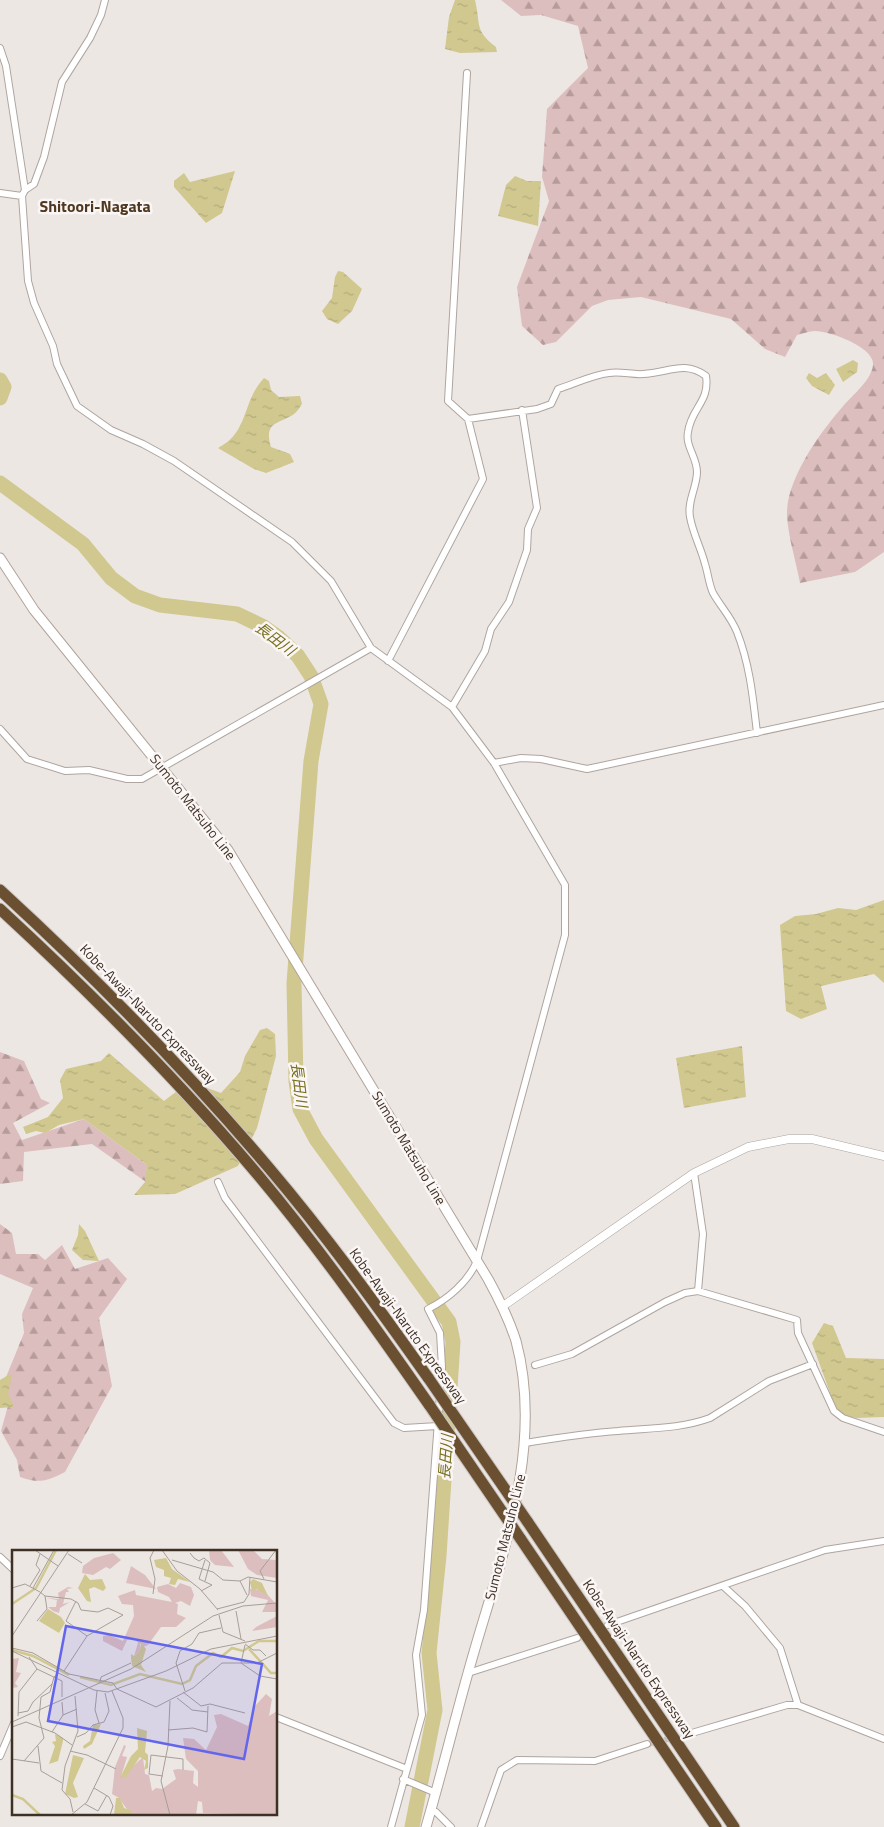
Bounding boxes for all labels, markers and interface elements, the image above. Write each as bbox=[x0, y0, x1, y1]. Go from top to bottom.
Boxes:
district label: Shitoori-Nagata bbox=[39, 194, 151, 218]
water label: 長田川 bbox=[250, 616, 302, 663]
street label: Sumoto Matsuho Line bbox=[145, 749, 242, 864]
street label: Kobe-Awaji-Naruto Expressway bbox=[75, 939, 221, 1089]
water label: 長田川 bbox=[285, 1061, 314, 1111]
street label: Sumoto Matsuho Line bbox=[367, 1087, 452, 1209]
street label: Kobe-Awaji-Naruto Expressway bbox=[345, 1243, 472, 1408]
water label: 長田川 bbox=[432, 1432, 459, 1480]
street label: Sumoto Matsuho Line bbox=[479, 1472, 530, 1602]
inset map bbox=[12, 1550, 278, 1814]
street label: Kobe-Awaji-Naruto Expressway bbox=[578, 1575, 701, 1743]

